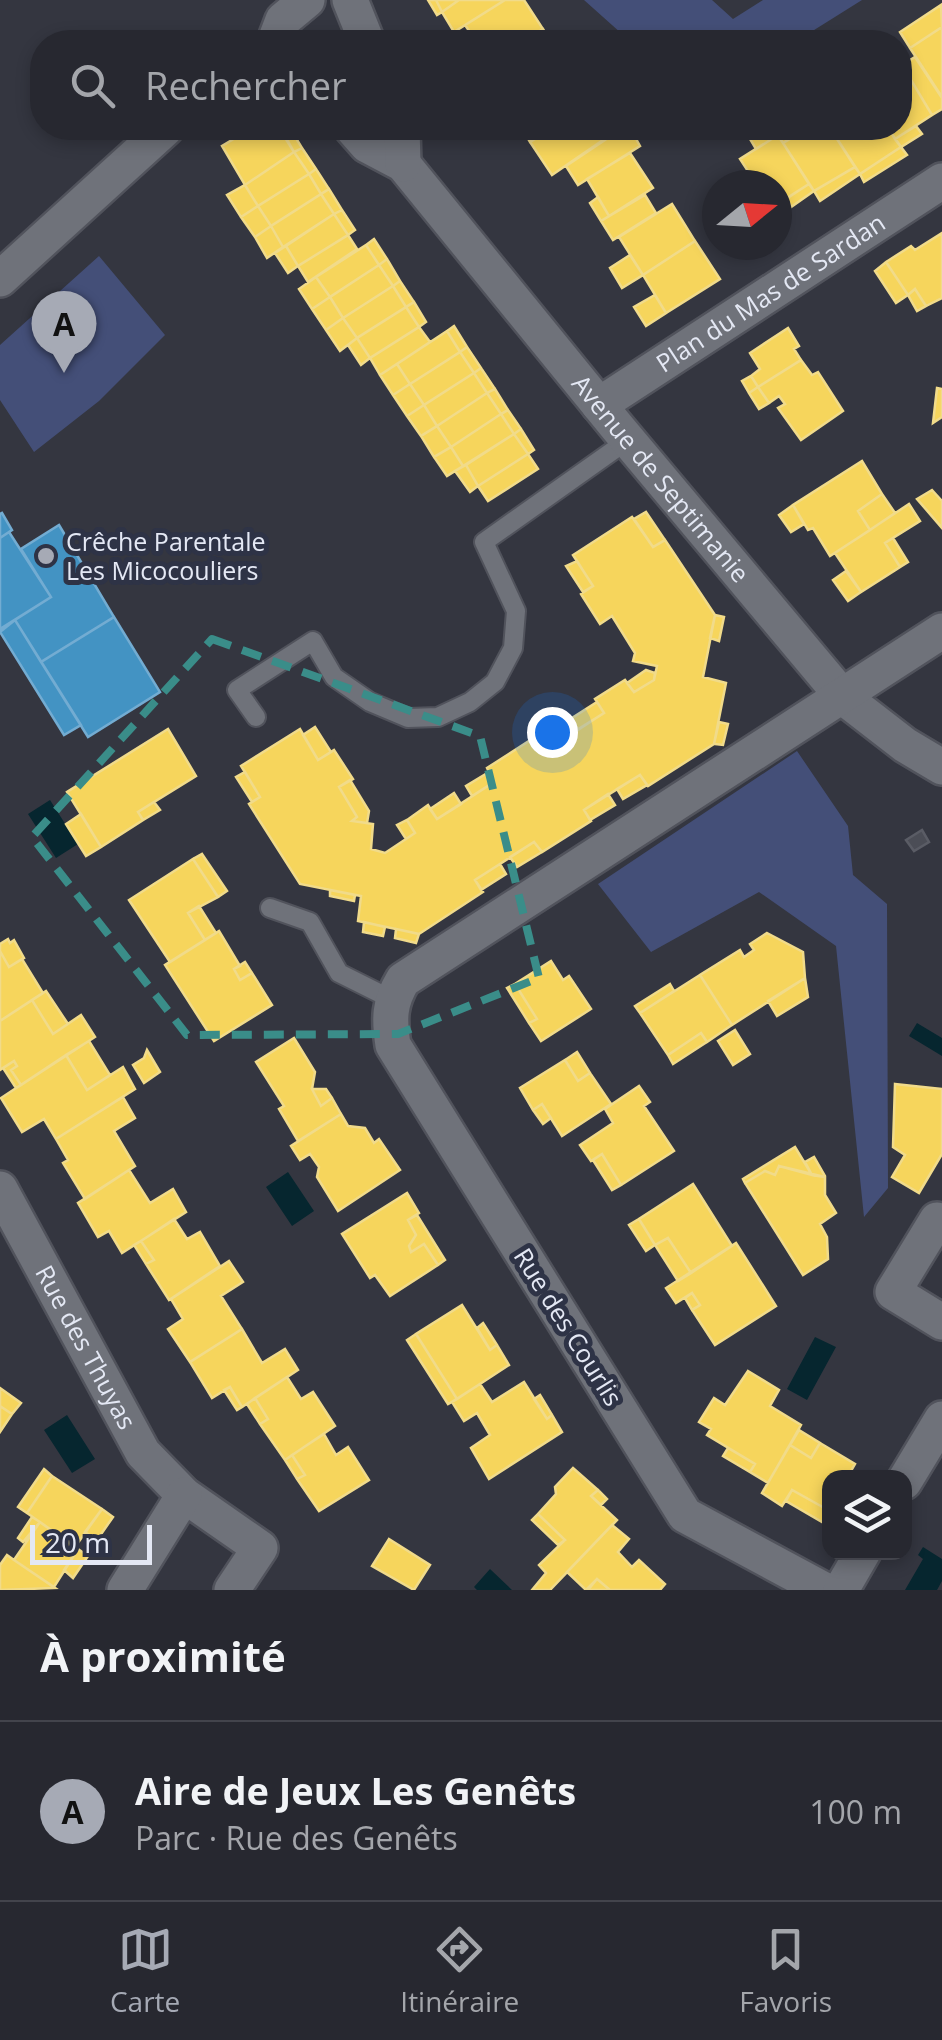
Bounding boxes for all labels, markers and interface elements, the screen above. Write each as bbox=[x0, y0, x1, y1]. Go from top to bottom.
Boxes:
search box bbox=[30, 30, 912, 140]
icon: search bbox=[65, 58, 120, 113]
text: Rechercher bbox=[145, 59, 347, 111]
north arrow bbox=[702, 170, 792, 260]
street label: Plan du Mas de Sardan bbox=[649, 205, 891, 379]
pin: A bbox=[32, 290, 96, 373]
street label: Avenue de Septimanie bbox=[565, 367, 758, 589]
place label: Crêche Parentale Les Micocouliers bbox=[66, 524, 266, 587]
marker: Crêche Parentale Les Micocouliers bbox=[35, 545, 57, 567]
your location bbox=[527, 707, 578, 758]
street label: Rue des Courlis bbox=[507, 1241, 631, 1412]
street label: Rue des Thuyas bbox=[28, 1259, 145, 1435]
map controls bbox=[822, 1470, 912, 1560]
button: layers bbox=[822, 1470, 912, 1560]
scale bar bbox=[30, 1520, 152, 1564]
text: 20 m bbox=[45, 1523, 110, 1561]
text: À proximité bbox=[40, 1627, 286, 1684]
text: Aire de Jeux Les Genêts bbox=[135, 1764, 576, 1816]
text: A bbox=[61, 1790, 84, 1833]
text: 100 m bbox=[809, 1790, 902, 1833]
text: Parc · Rue des Genêts bbox=[135, 1816, 458, 1859]
tab: Carte bbox=[110, 1922, 180, 2020]
tab: Itinéraire bbox=[400, 1922, 519, 2020]
tab: Favoris bbox=[739, 1922, 832, 2020]

